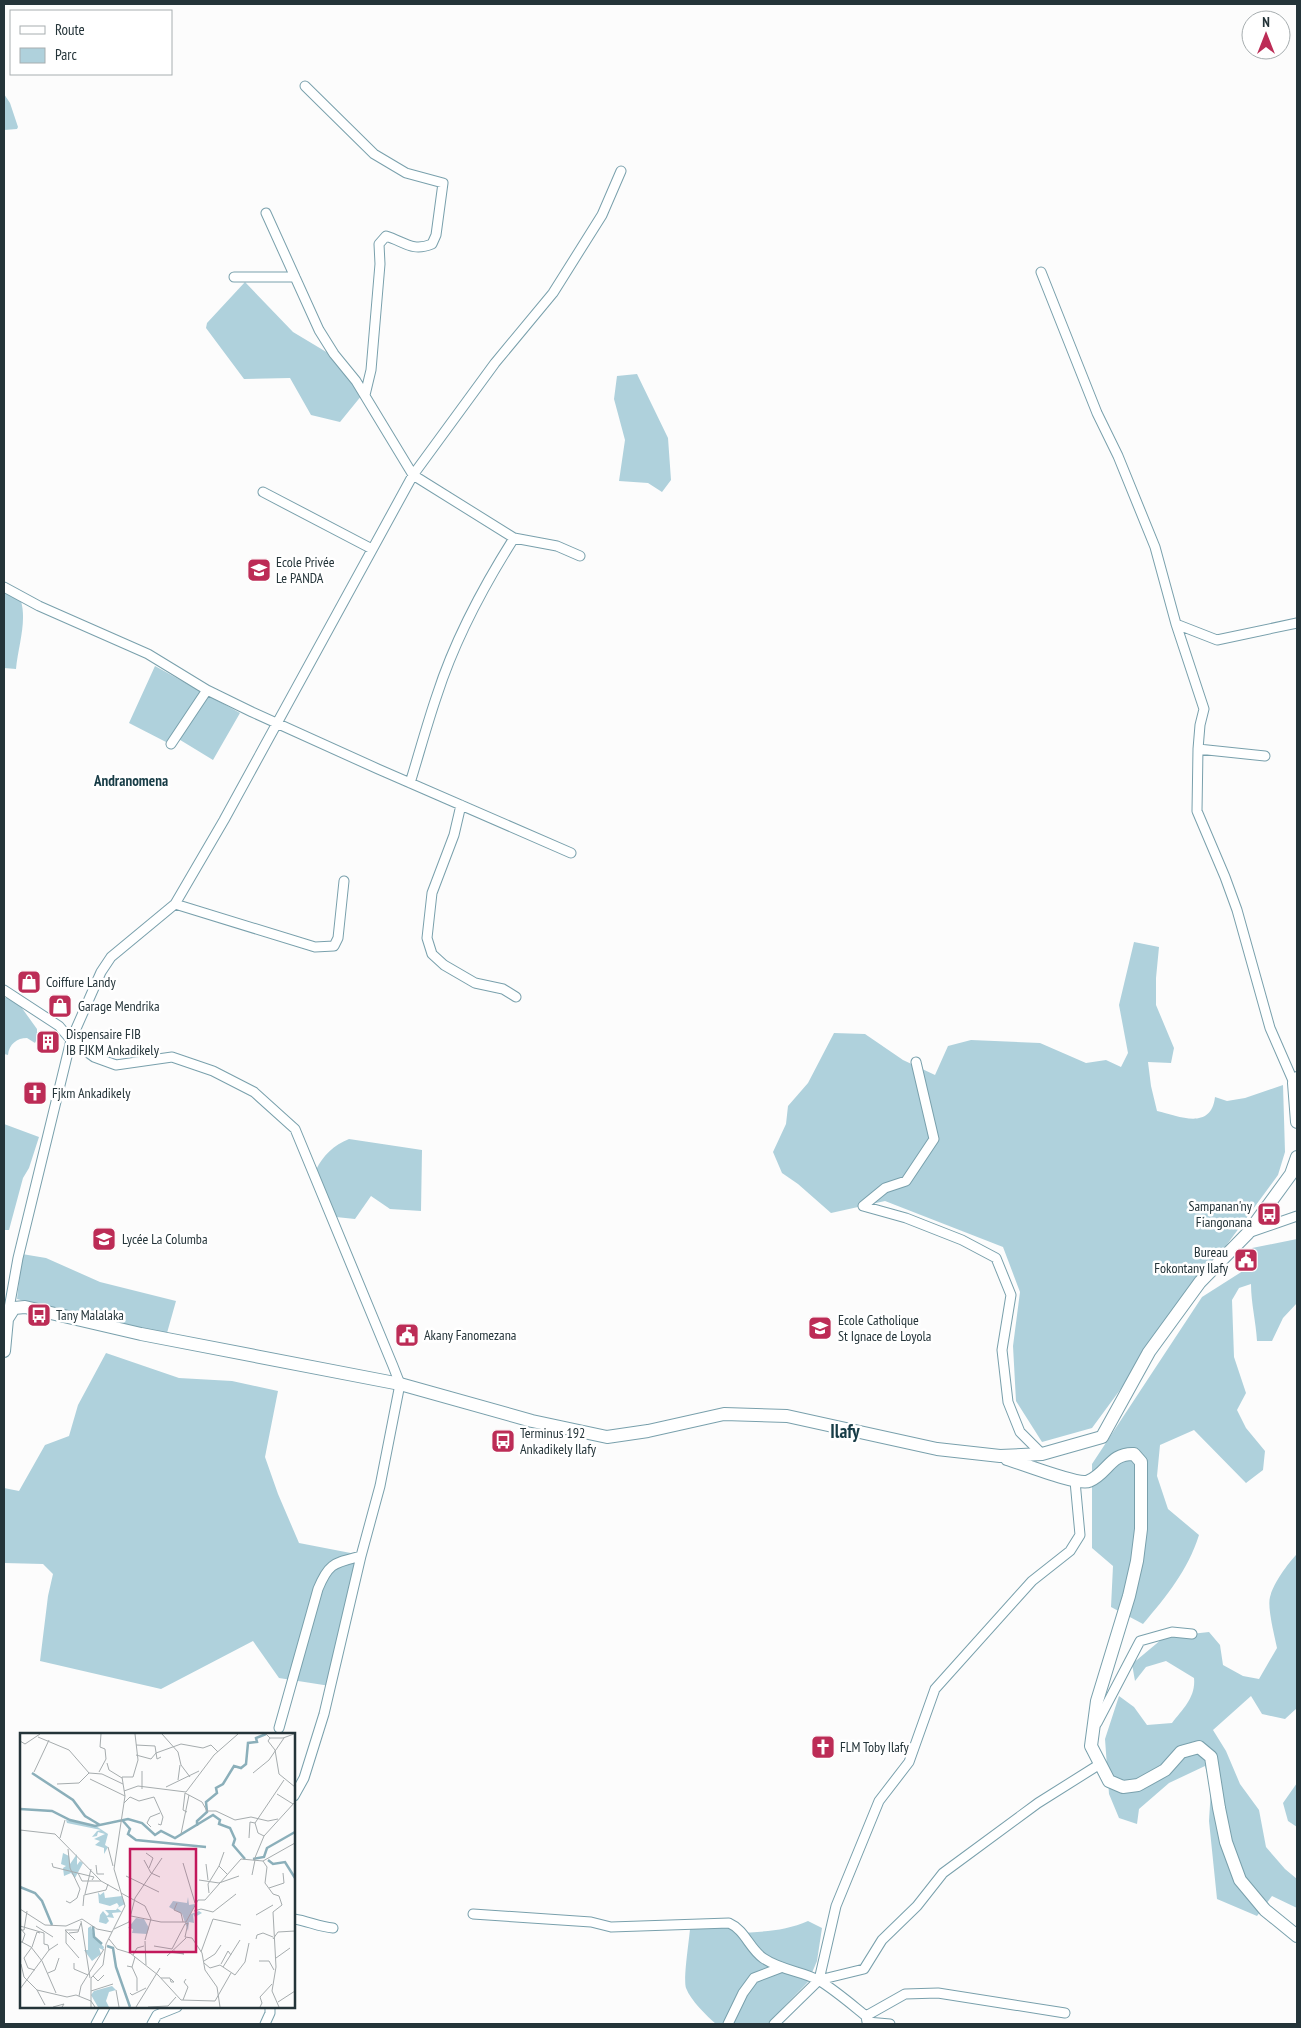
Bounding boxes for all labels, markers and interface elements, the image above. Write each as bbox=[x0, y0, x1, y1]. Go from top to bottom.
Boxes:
legend bbox=[10, 10, 172, 75]
north arrow bbox=[1241, 10, 1291, 60]
text: N bbox=[1262, 13, 1270, 31]
text: Route bbox=[55, 20, 85, 39]
text: Parc bbox=[55, 45, 77, 64]
place label: Ecole Privée Le PANDA bbox=[276, 553, 335, 587]
school or university icon: Ecole Privée Le PANDA bbox=[246, 557, 272, 583]
district label: Andranomena bbox=[93, 771, 168, 790]
shop icon: Coiffure Landy bbox=[16, 969, 42, 995]
place label: Coiffure Landy bbox=[46, 973, 116, 991]
shop icon: Garage Mendrika bbox=[47, 993, 73, 1019]
place label: Garage Mendrika bbox=[78, 997, 160, 1015]
place label: Dispensaire FIB IB FJKM Ankadikely bbox=[66, 1025, 160, 1059]
building icon: Dispensaire FIB IB FJKM Ankadikely bbox=[35, 1029, 61, 1055]
church icon: Fjkm Ankadikely bbox=[22, 1080, 48, 1106]
place label: Fjkm Ankadikely bbox=[52, 1084, 131, 1102]
place label: Sampanan'ny Fiangonana bbox=[1188, 1197, 1253, 1231]
bus stop icon: Sampanan'ny Fiangonana bbox=[1256, 1201, 1282, 1227]
school or university icon: Lycée La Columba bbox=[91, 1226, 117, 1252]
place label: Lycée La Columba bbox=[122, 1230, 208, 1248]
place label: Bureau Fokontany Ilafy bbox=[1154, 1243, 1229, 1277]
public building icon: Bureau Fokontany Ilafy bbox=[1233, 1247, 1259, 1273]
bus stop icon: Tany Malalaka bbox=[26, 1302, 52, 1328]
place label: Tany Malalaka bbox=[56, 1306, 124, 1324]
place label: Ecole Catholique St Ignace de Loyola bbox=[838, 1311, 931, 1345]
school or university icon: Ecole Catholique St Ignace de Loyola bbox=[807, 1315, 833, 1341]
public building icon: Akany Fanomezana bbox=[394, 1322, 420, 1348]
place label: Akany Fanomezana bbox=[424, 1326, 516, 1344]
district label: Ilafy bbox=[830, 1419, 860, 1443]
place label: Terminus 192 Ankadikely Ilafy bbox=[520, 1424, 597, 1458]
bus stop icon: Terminus 192 Ankadikely Ilafy bbox=[490, 1428, 516, 1454]
inset map bbox=[20, 1733, 295, 2008]
church icon: FLM Toby Ilafy bbox=[810, 1734, 836, 1760]
place label: FLM Toby Ilafy bbox=[840, 1738, 909, 1756]

